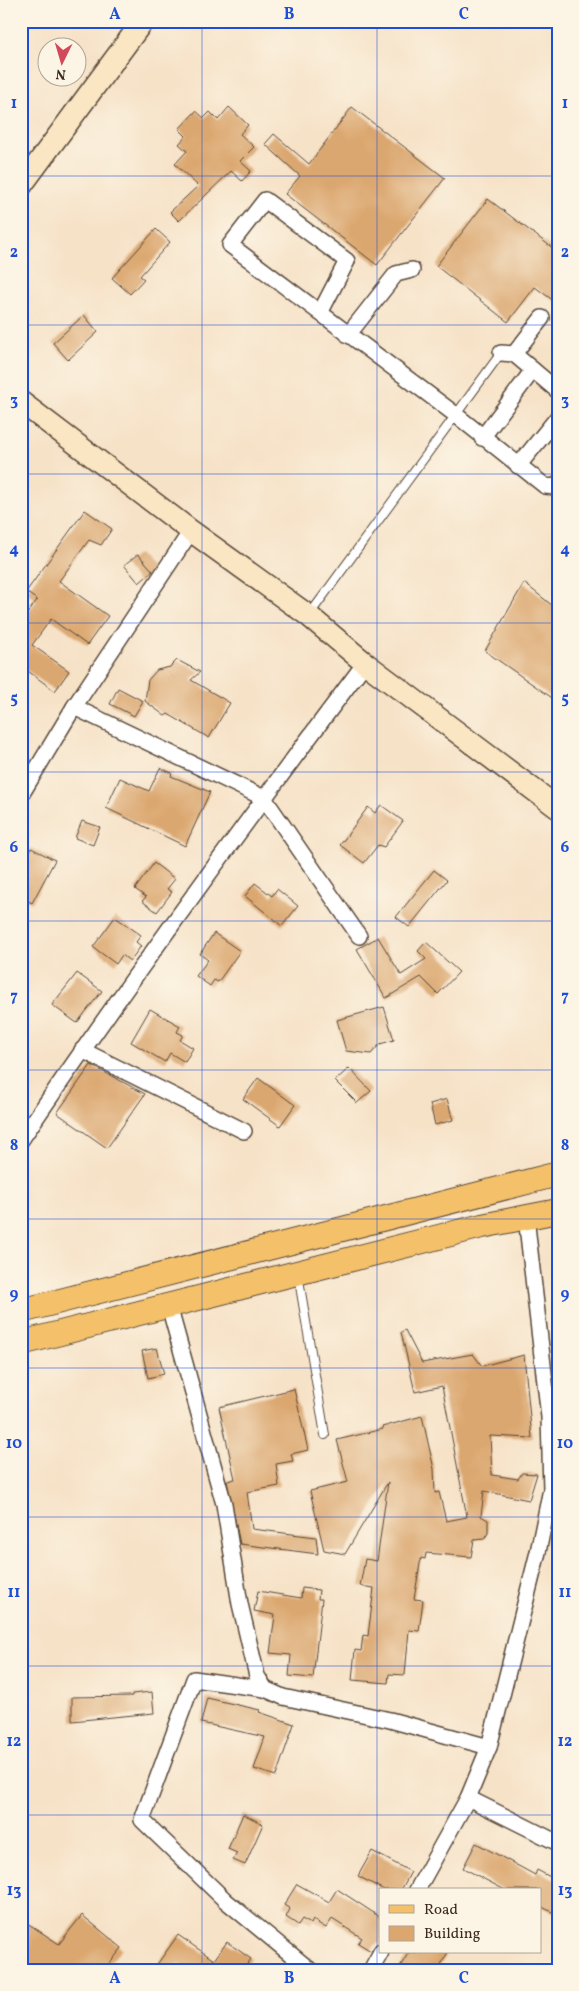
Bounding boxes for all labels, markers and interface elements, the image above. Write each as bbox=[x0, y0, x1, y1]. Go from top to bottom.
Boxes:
text: A bbox=[109, 4, 121, 26]
text: B bbox=[284, 4, 295, 26]
text: C bbox=[459, 4, 469, 26]
north arrow bbox=[38, 38, 88, 88]
text: N bbox=[55, 64, 67, 83]
text: 1 bbox=[11, 93, 17, 115]
text: 1 bbox=[562, 93, 568, 115]
text: 2 bbox=[10, 242, 18, 264]
text: 2 bbox=[561, 242, 569, 264]
text: 3 bbox=[10, 390, 18, 412]
text: 3 bbox=[561, 390, 569, 412]
text: 4 bbox=[9, 539, 19, 561]
text: 4 bbox=[560, 539, 570, 561]
text: 5 bbox=[10, 688, 18, 710]
text: 5 bbox=[561, 688, 569, 710]
text: 6 bbox=[10, 837, 19, 859]
text: 6 bbox=[561, 837, 570, 859]
text: 7 bbox=[10, 986, 18, 1008]
text: 7 bbox=[561, 986, 569, 1008]
text: 8 bbox=[10, 1135, 18, 1157]
text: 8 bbox=[561, 1135, 569, 1157]
text: 9 bbox=[10, 1284, 19, 1306]
text: 9 bbox=[561, 1284, 570, 1306]
text: 10 bbox=[6, 1433, 22, 1455]
text: 10 bbox=[557, 1433, 573, 1455]
text: 11 bbox=[8, 1582, 20, 1604]
text: 11 bbox=[559, 1582, 571, 1604]
text: 12 bbox=[7, 1731, 21, 1753]
text: 12 bbox=[558, 1731, 572, 1753]
text: 13 bbox=[7, 1880, 21, 1902]
text: 13 bbox=[558, 1880, 572, 1902]
legend bbox=[379, 1888, 542, 1954]
text: Road bbox=[424, 1900, 458, 1921]
text: Building bbox=[424, 1924, 481, 1945]
text: A bbox=[109, 1968, 121, 1990]
text: B bbox=[284, 1968, 295, 1990]
text: C bbox=[459, 1968, 469, 1990]

